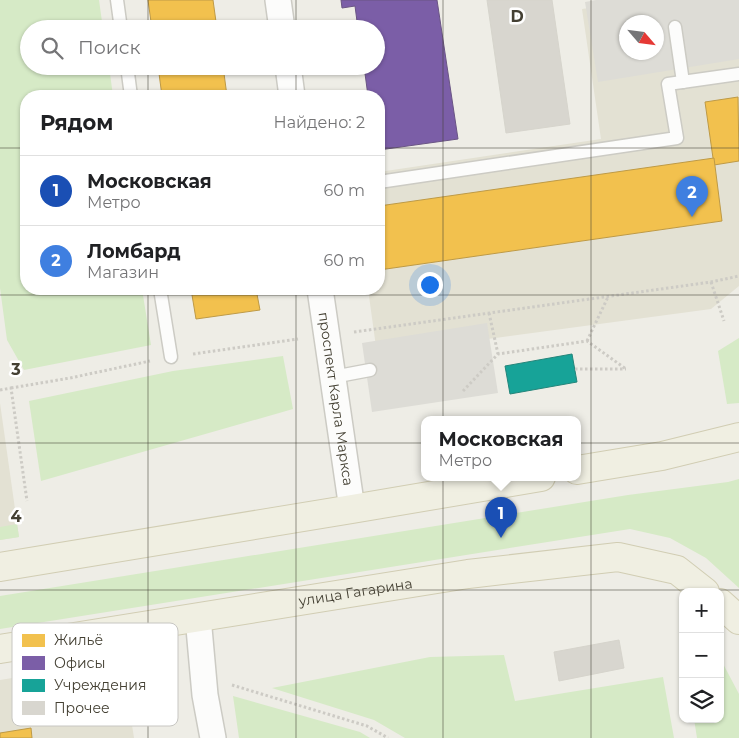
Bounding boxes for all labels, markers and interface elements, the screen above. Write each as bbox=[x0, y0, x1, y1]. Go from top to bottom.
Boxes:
text: D bbox=[510, 7, 524, 26]
north arrow bbox=[619, 15, 664, 60]
search box bbox=[20, 20, 385, 75]
icon: search bbox=[38, 34, 66, 62]
text: Поиск bbox=[78, 36, 141, 59]
text: Рядом bbox=[40, 110, 113, 135]
text: Найдено: 2 bbox=[274, 113, 365, 132]
text: Московская bbox=[87, 170, 212, 193]
pin: 2 bbox=[676, 176, 708, 217]
text: 1 bbox=[53, 181, 59, 200]
text: 60 m bbox=[323, 181, 365, 200]
text: Метро bbox=[87, 193, 141, 212]
text: Ломбард bbox=[87, 240, 181, 263]
text: 2 bbox=[51, 251, 61, 270]
text: 60 m bbox=[323, 251, 365, 270]
text: Магазин bbox=[87, 263, 159, 282]
your location bbox=[417, 272, 443, 298]
street label: проспект Карла Маркса bbox=[314, 311, 358, 487]
text: 3 bbox=[10, 360, 21, 379]
popup bbox=[421, 416, 581, 481]
text: Московская bbox=[439, 428, 563, 451]
text: Метро bbox=[439, 451, 492, 470]
pin: 1 bbox=[485, 497, 517, 538]
text: 4 bbox=[10, 507, 22, 526]
street label: улица Гагарина bbox=[296, 574, 414, 610]
map controls bbox=[679, 588, 724, 723]
button: + bbox=[679, 588, 724, 633]
legend bbox=[12, 623, 178, 726]
text: Жильё bbox=[54, 631, 103, 649]
button: − bbox=[679, 633, 724, 678]
text: Офисы bbox=[54, 654, 105, 672]
text: Учреждения bbox=[54, 676, 146, 694]
button: layers bbox=[679, 678, 724, 723]
text: Прочее bbox=[54, 699, 110, 717]

